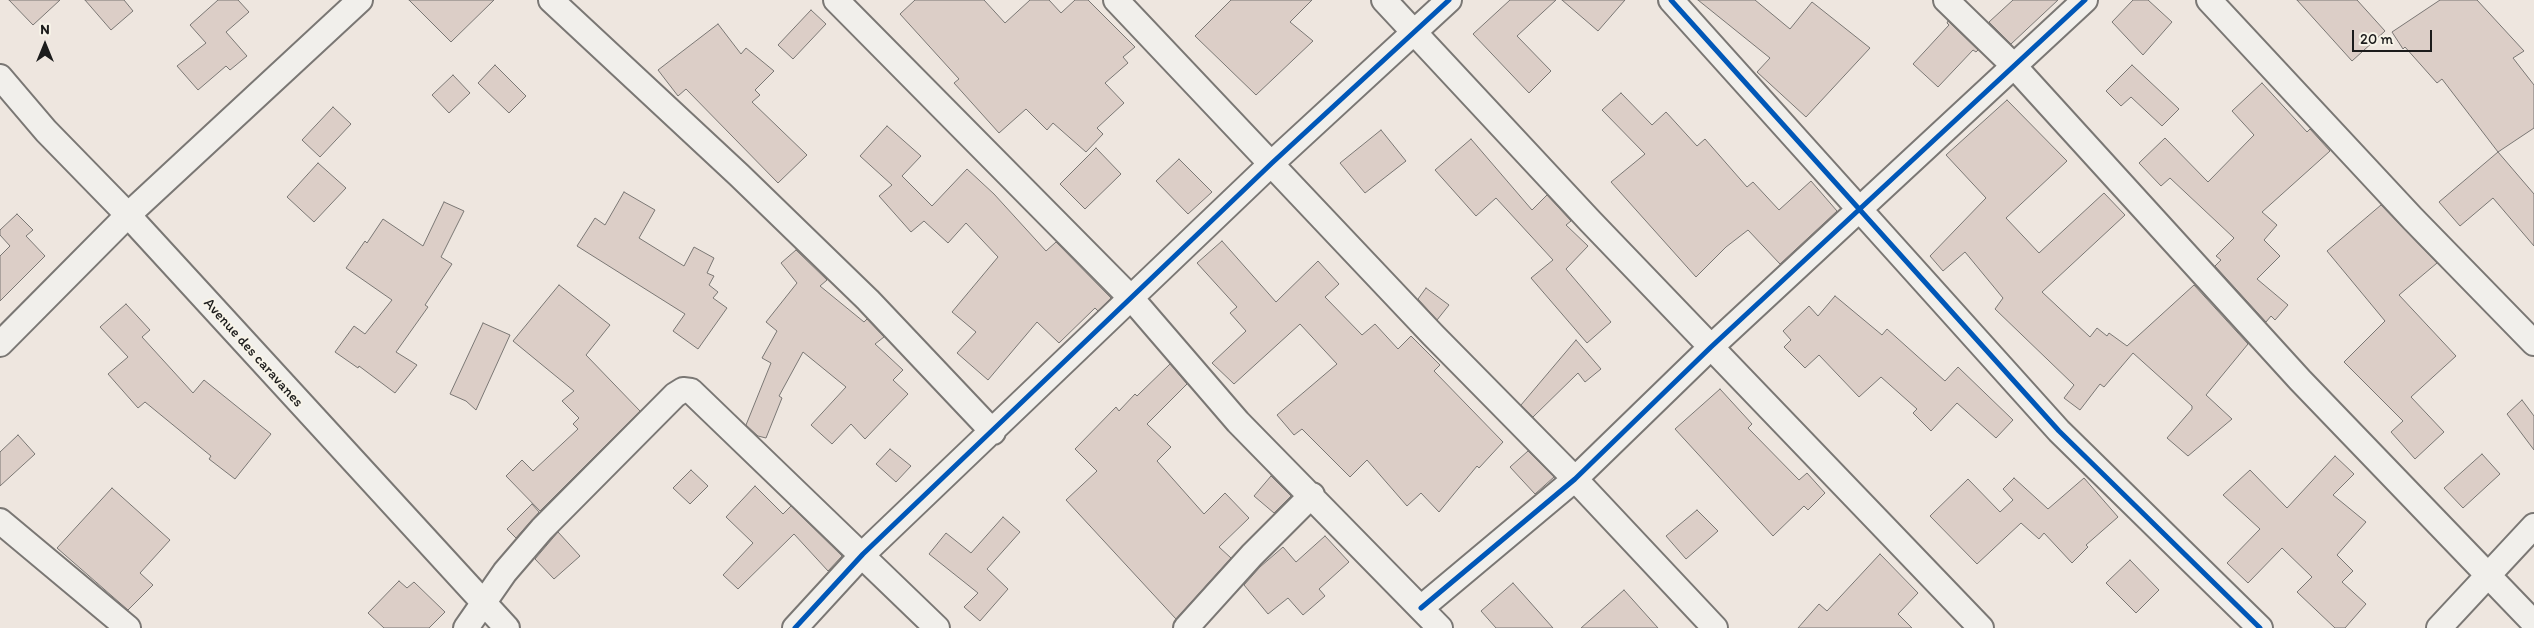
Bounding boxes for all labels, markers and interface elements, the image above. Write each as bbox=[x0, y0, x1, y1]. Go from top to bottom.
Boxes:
north arrow bbox=[20, 20, 70, 70]
scale bar bbox=[2354, 20, 2434, 52]
text: N bbox=[40, 21, 50, 38]
text: 20 m bbox=[2360, 30, 2393, 48]
street label: Avenue des caravanes bbox=[199, 295, 307, 411]

